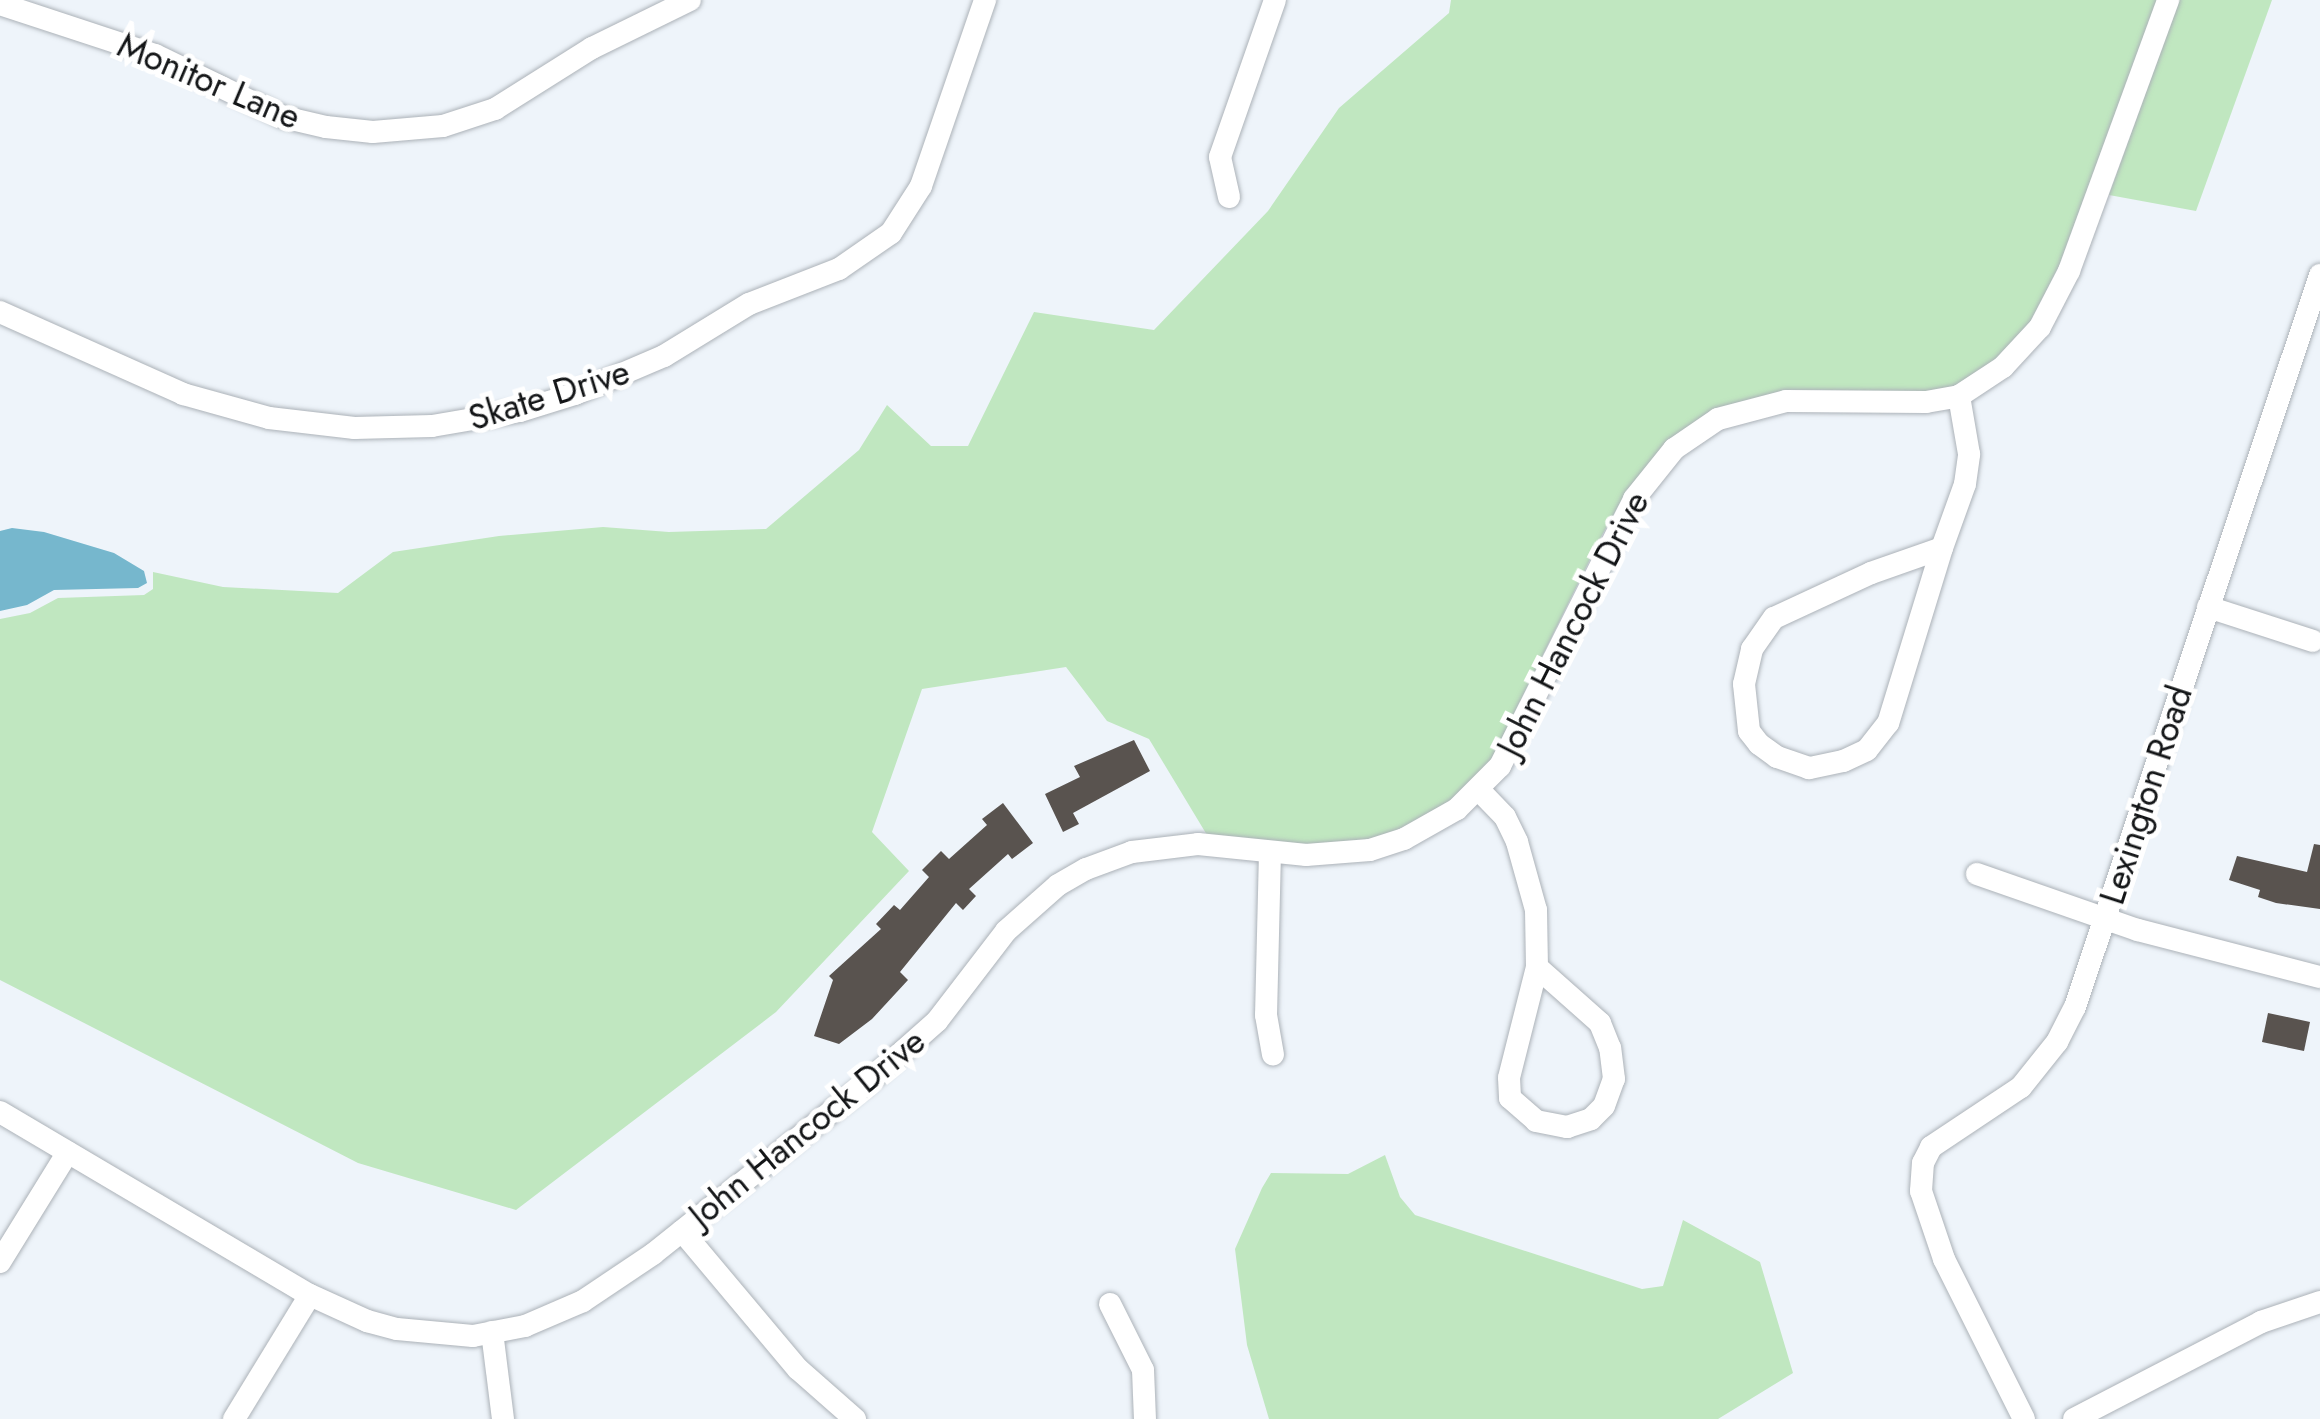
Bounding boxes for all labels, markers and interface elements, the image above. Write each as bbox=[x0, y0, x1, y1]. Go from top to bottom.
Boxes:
street label: Monitor Lane bbox=[112, 24, 306, 138]
street label: Skate Drive bbox=[463, 351, 635, 439]
street label: John Hancock Drive bbox=[1488, 485, 1658, 763]
street label: Lexington Road bbox=[2091, 680, 2201, 910]
street label: John Hancock Drive bbox=[681, 1020, 933, 1236]

